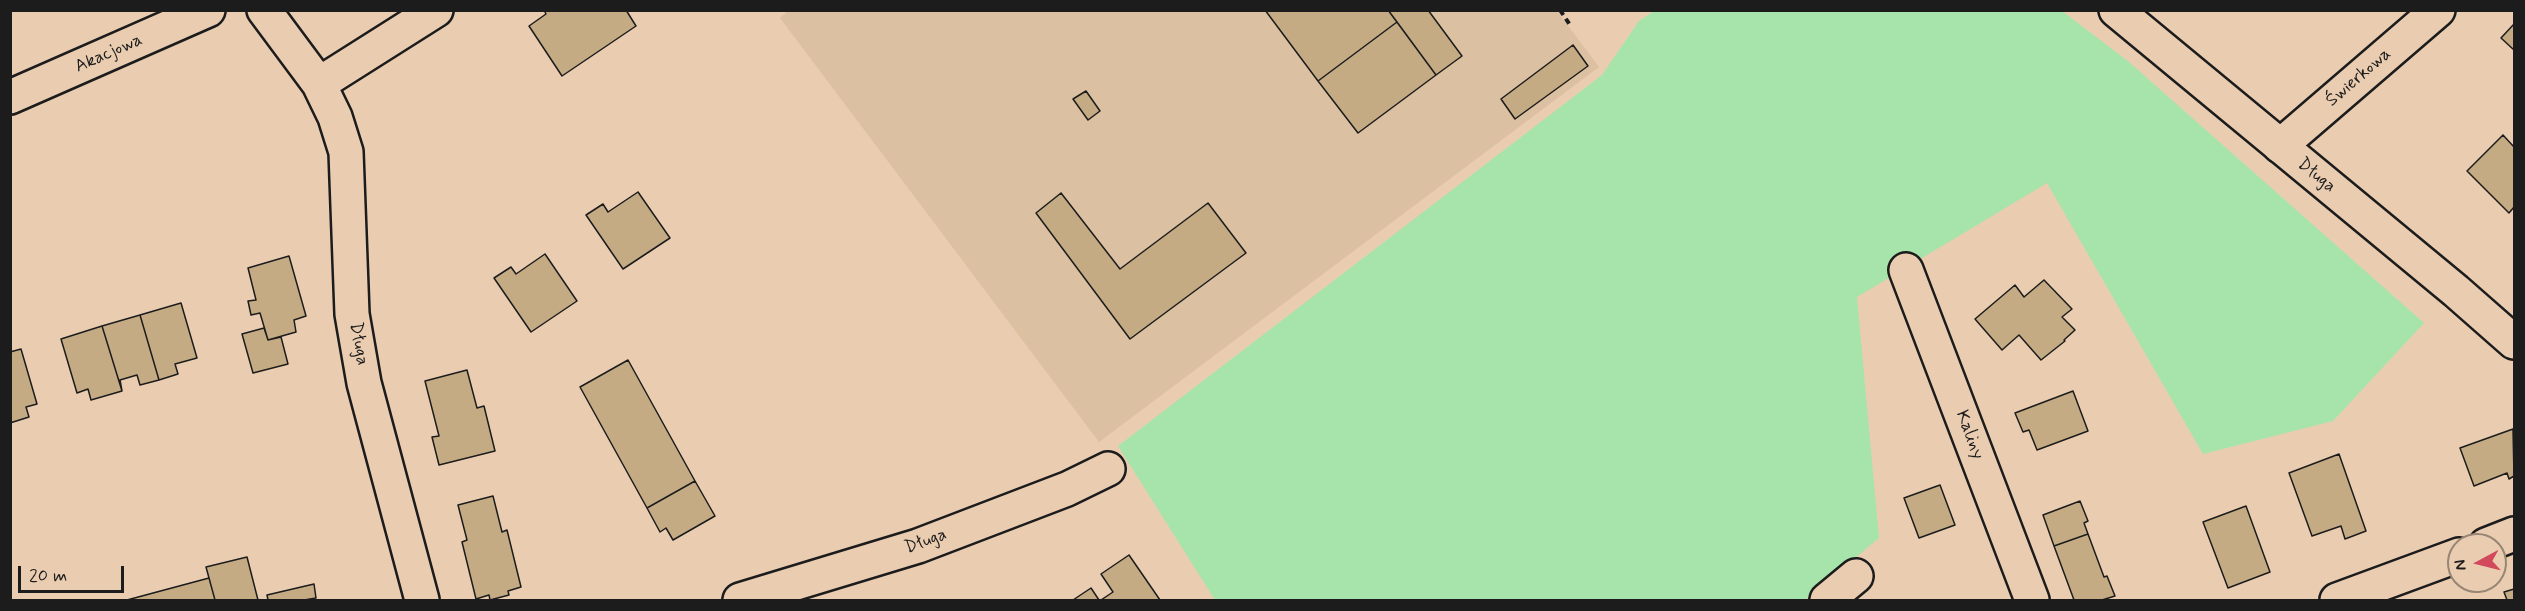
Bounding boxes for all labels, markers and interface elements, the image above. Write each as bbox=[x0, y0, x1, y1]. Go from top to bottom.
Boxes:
street label: Akacjowa bbox=[72, 30, 146, 78]
street label: Świerkowa bbox=[2322, 44, 2396, 112]
street label: Długa bbox=[2292, 154, 2340, 198]
street label: Długa bbox=[344, 321, 372, 367]
street label: Kaliny bbox=[1950, 407, 1988, 463]
street label: Długa bbox=[902, 524, 950, 560]
north arrow bbox=[2447, 533, 2507, 593]
scale bar bbox=[21, 554, 128, 592]
text: N bbox=[2450, 558, 2472, 572]
text: 20 m bbox=[29, 564, 67, 588]

